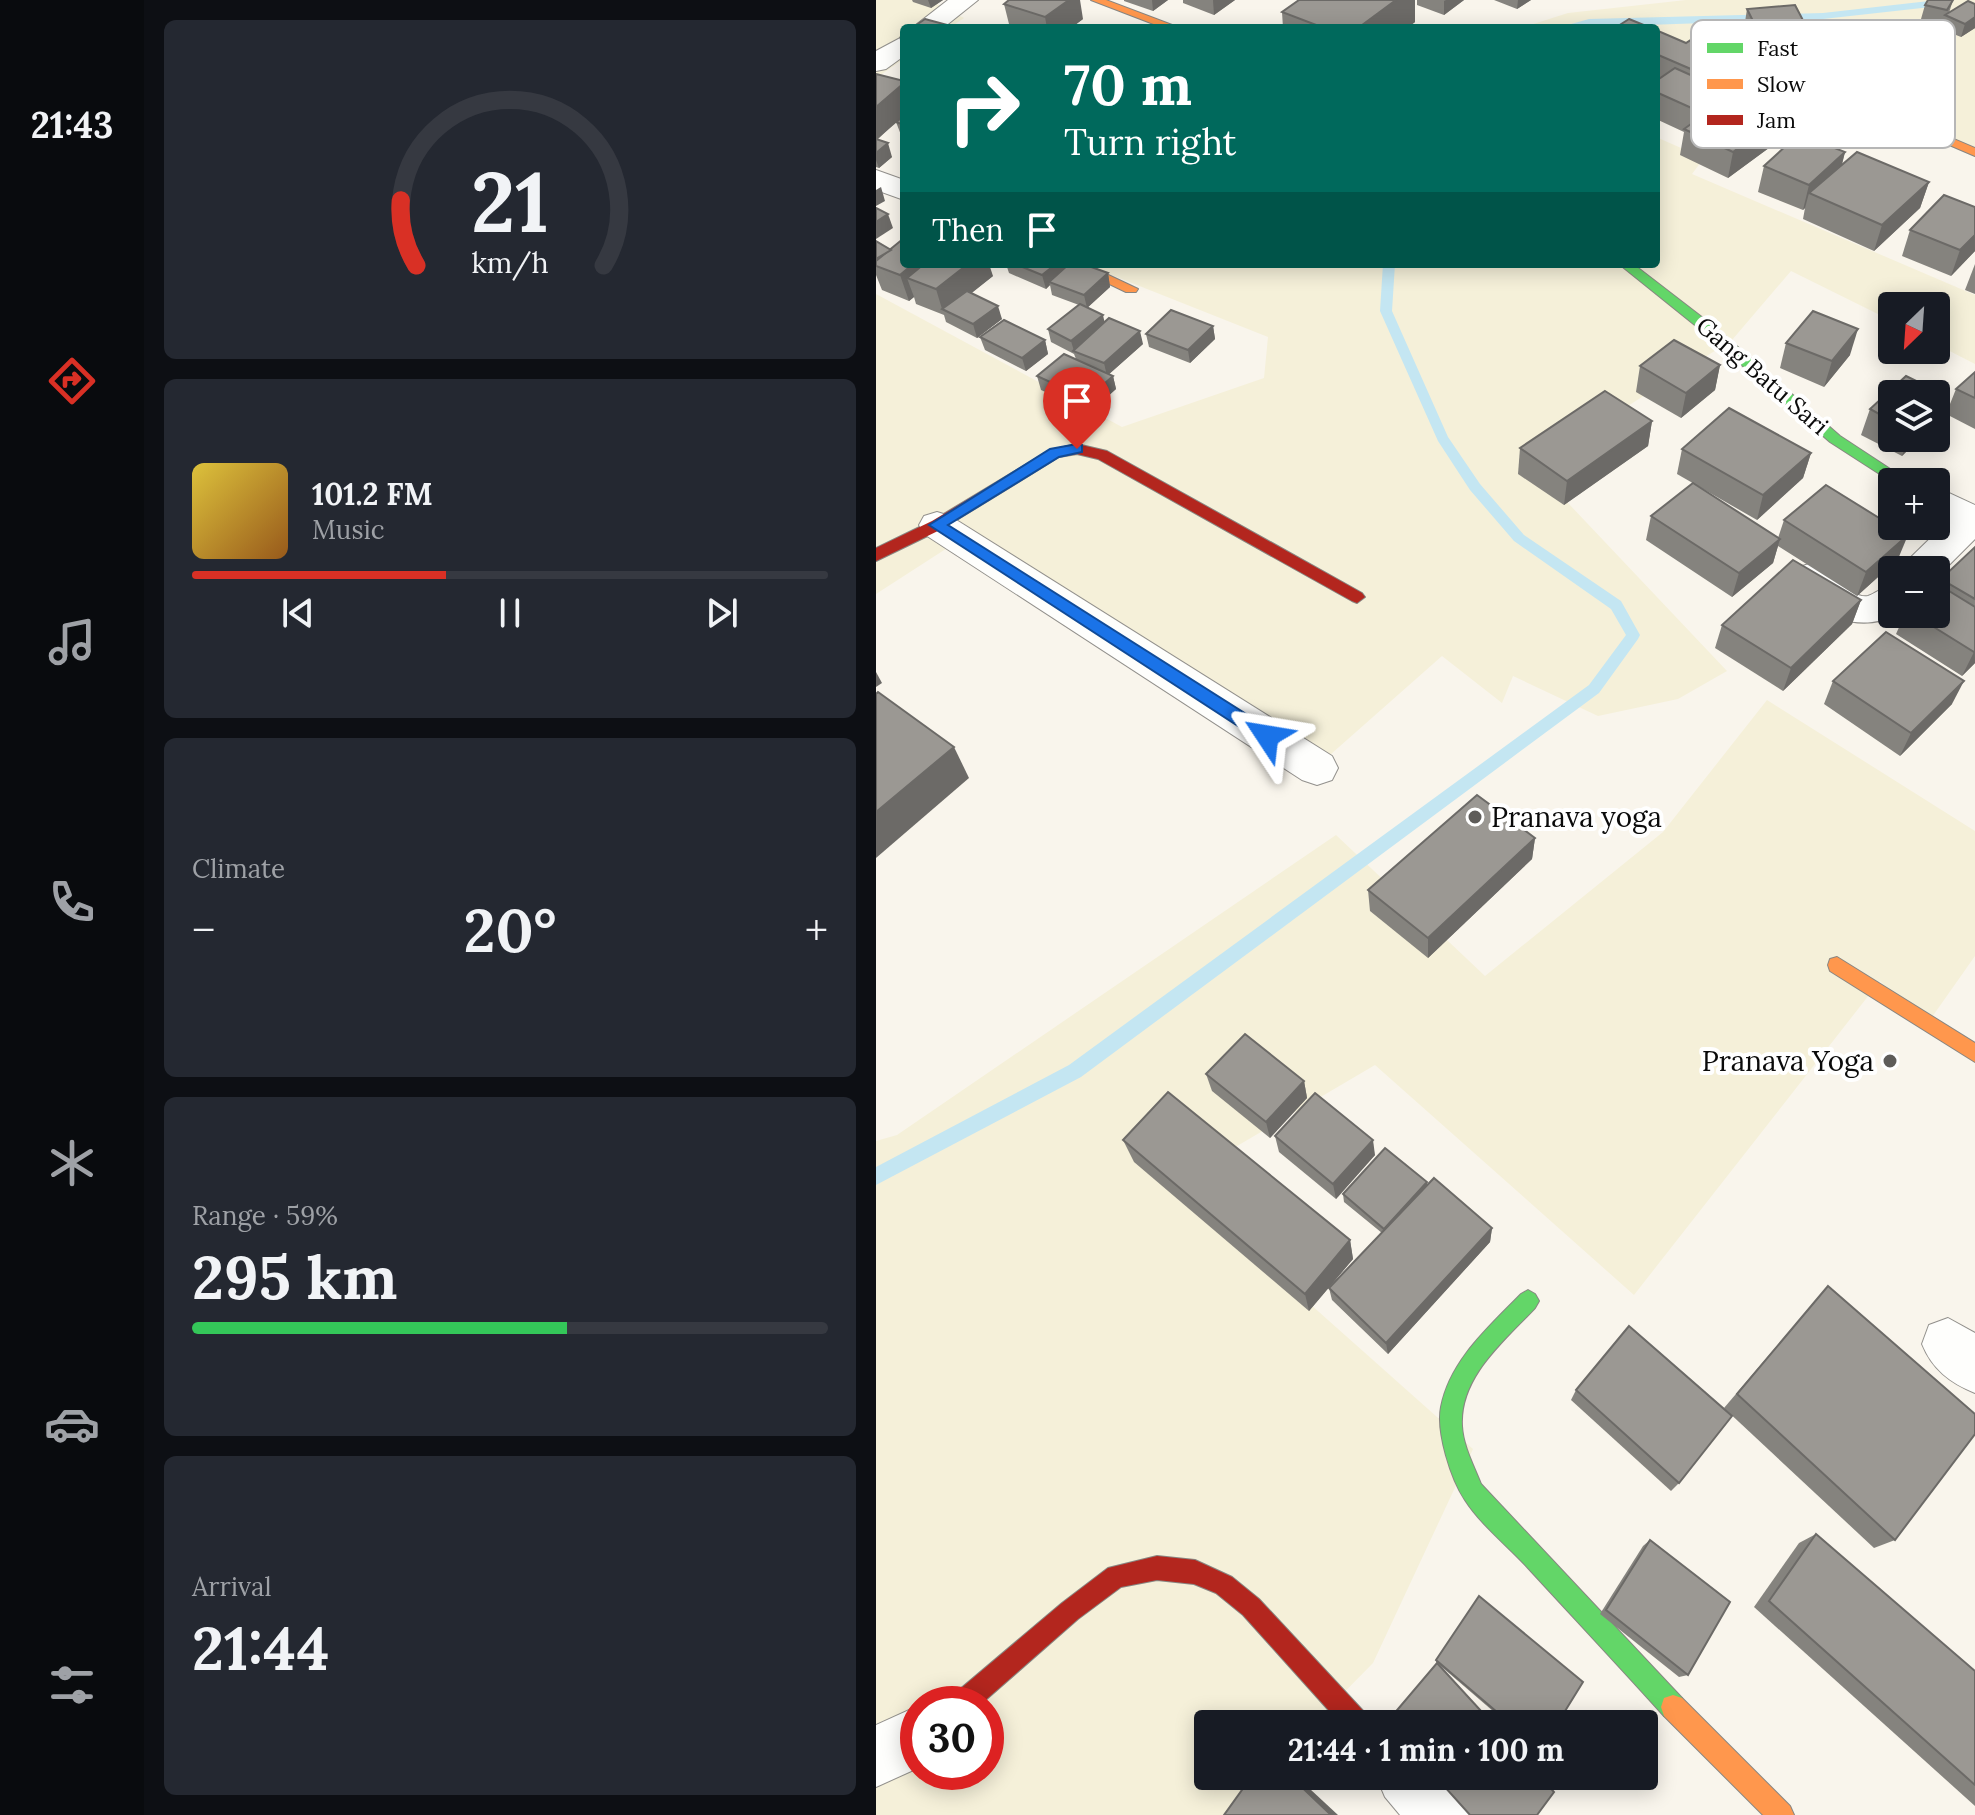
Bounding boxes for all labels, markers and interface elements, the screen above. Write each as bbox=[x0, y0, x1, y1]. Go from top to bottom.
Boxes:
legend bbox=[1691, 20, 1955, 148]
text: Fast bbox=[1757, 34, 1799, 62]
text: 70 m bbox=[1064, 49, 1192, 120]
icon: right bbox=[932, 56, 1036, 160]
text: Slow bbox=[1757, 70, 1806, 98]
text: 21:43 bbox=[31, 102, 113, 148]
text: Jam bbox=[1756, 106, 1796, 134]
text: Turn right bbox=[1064, 119, 1237, 165]
text: 21 bbox=[471, 147, 549, 254]
icon: arrive bbox=[1020, 208, 1064, 252]
text: Then bbox=[932, 211, 1004, 249]
text: km/h bbox=[471, 244, 549, 281]
north arrow bbox=[1878, 292, 1950, 364]
map controls bbox=[1878, 292, 1950, 628]
street label: Gang Batu Sari bbox=[1690, 310, 1835, 441]
icon: directions bbox=[44, 353, 100, 409]
pin bbox=[1043, 367, 1111, 449]
icon: arrive bbox=[1055, 379, 1099, 423]
button: layers bbox=[1878, 380, 1950, 452]
button: + bbox=[1878, 468, 1950, 540]
text: 101.2 FM bbox=[312, 475, 433, 513]
text: Music bbox=[312, 513, 385, 546]
button: − bbox=[1878, 556, 1950, 628]
icon: previous bbox=[276, 591, 320, 635]
icon: pause bbox=[488, 591, 532, 635]
icon: next bbox=[700, 591, 744, 635]
icon: music bbox=[44, 614, 100, 670]
position arrow bbox=[1225, 694, 1309, 778]
place label: Pranava yoga bbox=[1491, 799, 1662, 835]
marker: Pranava yoga bbox=[1466, 808, 1484, 826]
text: Climate bbox=[192, 852, 285, 885]
icon: phone bbox=[44, 874, 100, 930]
text: 20° bbox=[463, 892, 557, 968]
text: − bbox=[192, 902, 215, 958]
text: + bbox=[805, 902, 828, 958]
place label: Pranava Yoga bbox=[1702, 1043, 1874, 1079]
marker: Pranava Yoga bbox=[1881, 1052, 1899, 1070]
icon: climate bbox=[44, 1135, 100, 1191]
text: Range · 59% bbox=[192, 1199, 338, 1232]
text: 295 km bbox=[192, 1239, 398, 1315]
icon: car bbox=[44, 1396, 100, 1452]
text: Arrival bbox=[192, 1570, 271, 1603]
text: 21:44 bbox=[192, 1610, 330, 1686]
icon: filters bbox=[44, 1657, 100, 1713]
speed limit sign: 30 bbox=[900, 1686, 1004, 1790]
text: 21:44 · 1 min · 100 m bbox=[1288, 1731, 1564, 1769]

